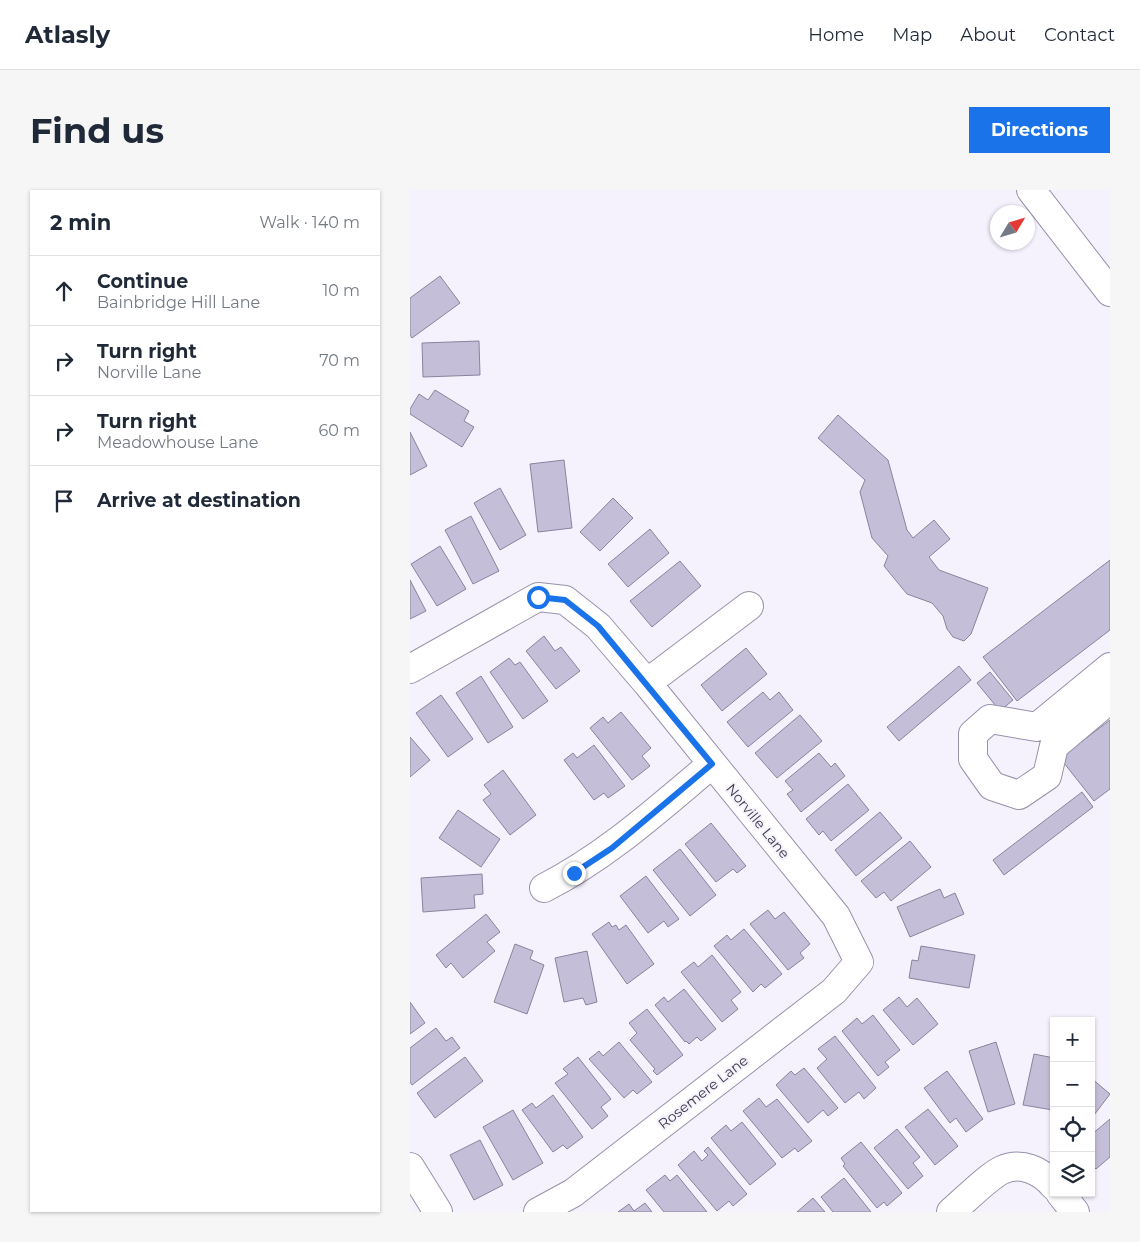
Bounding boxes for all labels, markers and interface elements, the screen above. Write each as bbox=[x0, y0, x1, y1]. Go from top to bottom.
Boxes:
text: Atlasly bbox=[25, 20, 110, 49]
text: Home bbox=[808, 24, 864, 46]
text: Map bbox=[892, 24, 932, 46]
text: About bbox=[960, 24, 1016, 46]
text: Contact bbox=[1044, 24, 1115, 46]
button: Directions bbox=[969, 107, 1110, 153]
text: Find us bbox=[30, 109, 164, 152]
north arrow bbox=[990, 205, 1035, 250]
text: 2 min bbox=[50, 210, 111, 235]
text: Walk · 140 m bbox=[259, 213, 360, 232]
text: Continue bbox=[97, 270, 188, 293]
icon: ahead bbox=[50, 277, 78, 305]
text: 10 m bbox=[322, 281, 360, 300]
text: Bainbridge Hill Lane bbox=[97, 293, 260, 312]
text: Turn right bbox=[97, 340, 197, 363]
icon: right bbox=[50, 347, 78, 375]
text: 70 m bbox=[319, 351, 360, 370]
text: Norville Lane bbox=[97, 363, 201, 382]
text: Turn right bbox=[97, 410, 197, 433]
icon: right bbox=[50, 417, 78, 445]
text: 60 m bbox=[318, 421, 360, 440]
text: Meadowhouse Lane bbox=[97, 433, 258, 452]
icon: arrive bbox=[50, 487, 78, 515]
text: Arrive at destination bbox=[97, 489, 301, 512]
route start bbox=[527, 586, 550, 609]
street label: Norville Lane bbox=[722, 780, 794, 862]
route end bbox=[563, 862, 586, 885]
map controls bbox=[1050, 1017, 1095, 1197]
button: + bbox=[1050, 1017, 1095, 1062]
street label: Rosemere Lane bbox=[654, 1051, 752, 1133]
button: − bbox=[1050, 1062, 1095, 1107]
button: locate bbox=[1050, 1107, 1095, 1152]
button: layers bbox=[1050, 1152, 1095, 1197]

